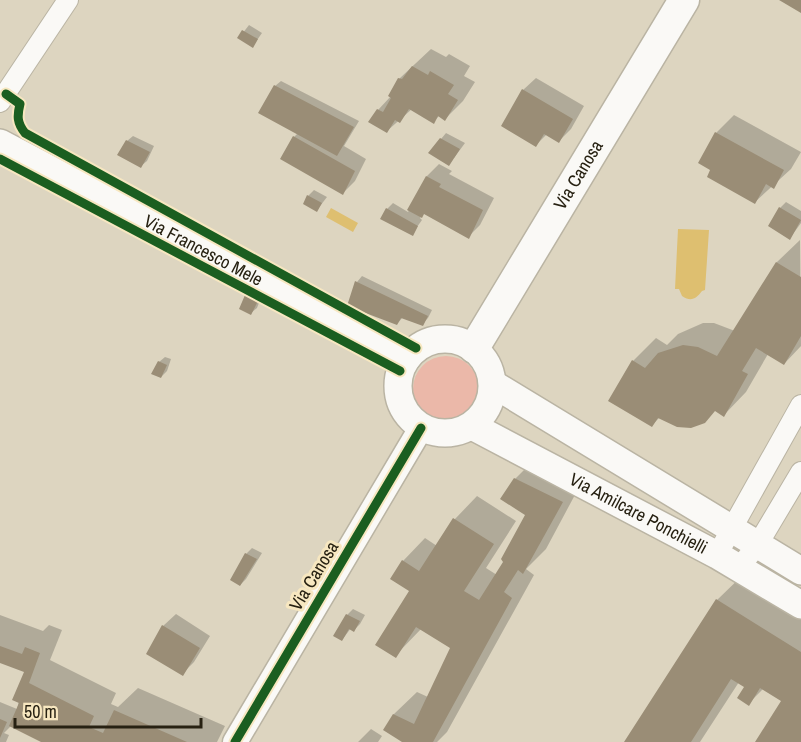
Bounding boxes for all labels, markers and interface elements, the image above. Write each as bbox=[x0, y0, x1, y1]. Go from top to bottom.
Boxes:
street label: Via Canosa bbox=[547, 135, 609, 214]
street label: Via Francesco Mele bbox=[140, 208, 267, 292]
street label: Via Amilcare Ponchielli bbox=[565, 467, 712, 560]
street label: Via Canosa bbox=[283, 536, 344, 615]
scale bar bbox=[15, 691, 201, 729]
text: 50 m bbox=[24, 699, 57, 724]

